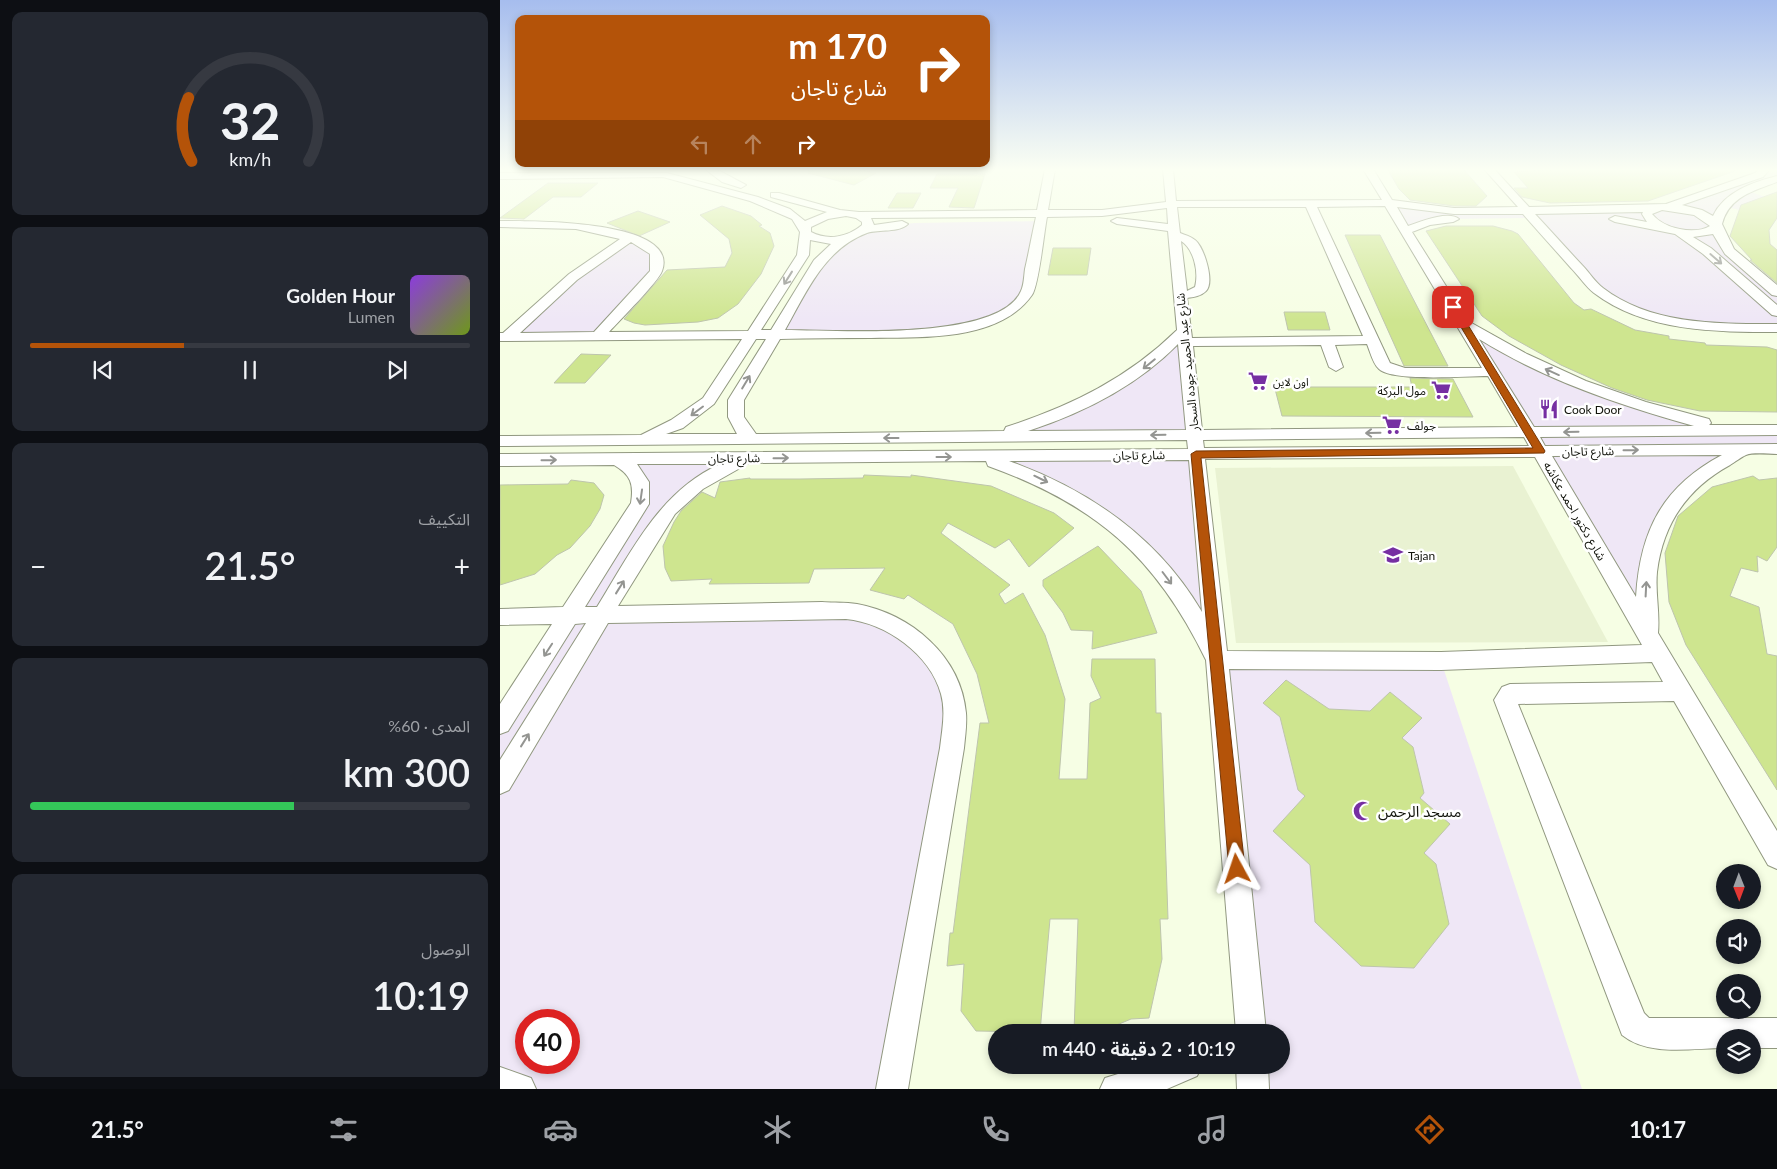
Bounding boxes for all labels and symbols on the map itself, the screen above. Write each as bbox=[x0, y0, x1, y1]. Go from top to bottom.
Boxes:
one-way arrow bbox=[1709, 254, 1722, 265]
one-way arrow bbox=[783, 271, 794, 285]
pin bbox=[1432, 286, 1474, 328]
street label: شارع عبد الحميد جوده السحار bbox=[1172, 292, 1204, 433]
one-way arrow bbox=[1143, 359, 1156, 370]
one-way arrow bbox=[1545, 367, 1560, 376]
supermarket icon: اون لاين bbox=[1247, 370, 1269, 392]
one-way arrow bbox=[742, 375, 752, 389]
place label: اون لاين bbox=[1273, 375, 1309, 389]
supermarket icon: مول البركة bbox=[1430, 379, 1452, 401]
place label: مول البركة bbox=[1377, 383, 1426, 398]
restaurant icon: Cook Door bbox=[1538, 398, 1560, 420]
place label: Cook Door bbox=[1564, 402, 1622, 417]
one-way arrow bbox=[690, 406, 703, 417]
supermarket icon: جولف bbox=[1381, 414, 1403, 436]
place label: جولف bbox=[1407, 418, 1436, 433]
one-way arrow bbox=[1563, 427, 1580, 437]
one-way arrow bbox=[1366, 429, 1382, 438]
one-way arrow bbox=[1151, 430, 1167, 440]
one-way arrow bbox=[883, 433, 900, 443]
street label: شارع تاجان bbox=[1562, 443, 1614, 461]
one-way arrow bbox=[1622, 445, 1639, 455]
street label: شارع تاجان bbox=[1113, 447, 1165, 465]
street label: شارع تاجان bbox=[708, 450, 760, 468]
one-way arrow bbox=[935, 452, 951, 462]
one-way arrow bbox=[772, 453, 789, 463]
one-way arrow bbox=[540, 455, 556, 465]
street label: شارع دكتور احمد عكاشه bbox=[1539, 459, 1609, 564]
one-way arrow bbox=[1033, 475, 1048, 485]
one-way arrow bbox=[635, 488, 645, 504]
school or university icon: Tajan bbox=[1382, 544, 1404, 566]
place label: Tajan bbox=[1408, 548, 1435, 563]
one-way arrow bbox=[1162, 571, 1173, 584]
one-way arrow bbox=[615, 580, 625, 594]
one-way arrow bbox=[1641, 582, 1650, 598]
one-way arrow bbox=[543, 643, 553, 657]
one-way arrow bbox=[521, 734, 531, 748]
mosque icon: مسجد الرحمن bbox=[1352, 800, 1374, 822]
place label: مسجد الرحمن bbox=[1378, 802, 1461, 821]
position arrow bbox=[1210, 842, 1262, 894]
north arrow bbox=[1716, 864, 1761, 909]
speed limit sign: 40 bbox=[515, 1009, 580, 1074]

